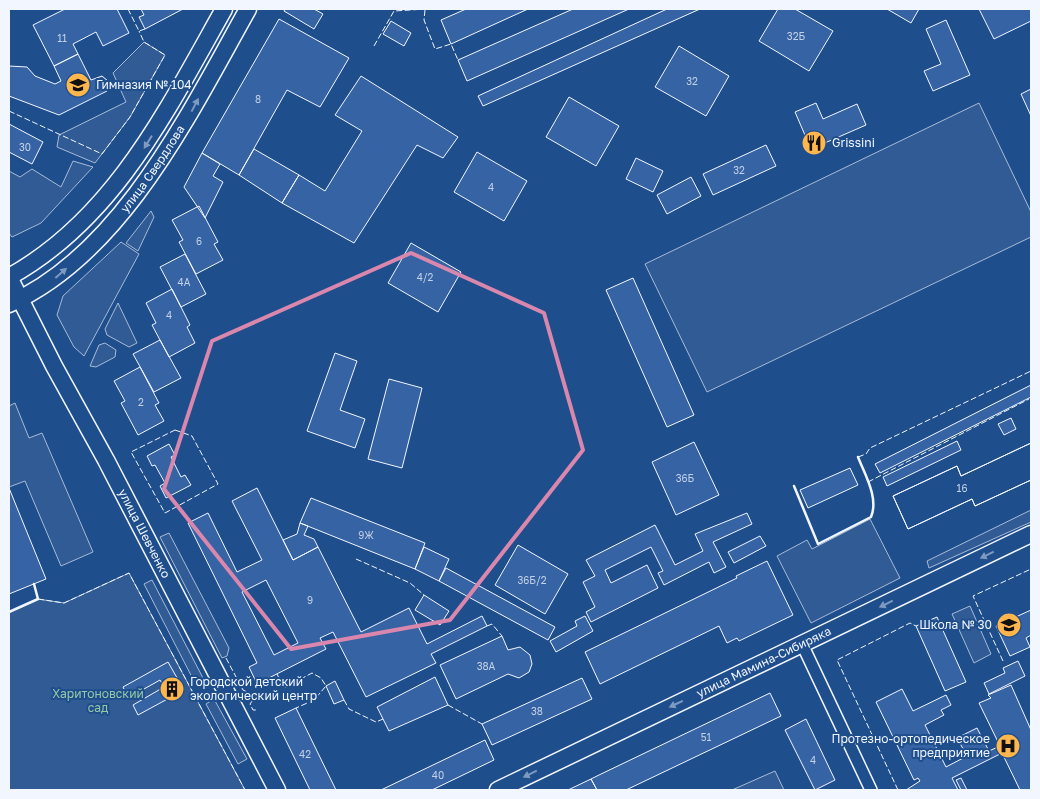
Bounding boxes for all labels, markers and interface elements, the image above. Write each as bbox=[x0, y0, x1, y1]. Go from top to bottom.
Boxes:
house number: 32Б bbox=[787, 30, 805, 42]
house number: 11 bbox=[57, 32, 67, 44]
school or university icon: Гимназия № 104 bbox=[65, 72, 91, 98]
house number: 32 bbox=[686, 75, 698, 87]
place label: Гимназия № 104 bbox=[96, 77, 192, 92]
house number: 8 bbox=[255, 93, 261, 105]
one-way arrow bbox=[191, 98, 199, 113]
street label: улица Свердлова bbox=[117, 122, 188, 215]
restaurant icon: Grissini bbox=[801, 130, 827, 156]
place label: Grissini bbox=[832, 135, 875, 150]
one-way arrow bbox=[143, 136, 152, 149]
house number: 30 bbox=[19, 141, 31, 153]
house number: 32 bbox=[733, 164, 745, 176]
house number: 4 bbox=[488, 181, 494, 193]
house number: 6 bbox=[196, 235, 202, 247]
one-way arrow bbox=[55, 267, 68, 278]
house number: 4/2 bbox=[417, 271, 434, 283]
house number: 4А bbox=[178, 276, 191, 288]
house number: 4 bbox=[166, 309, 172, 321]
house number: 2 bbox=[138, 396, 144, 408]
house number: 36Б bbox=[676, 472, 695, 484]
house number: 16 bbox=[957, 482, 967, 494]
street label: улица Шевченко bbox=[115, 486, 174, 580]
house number: 9Ж bbox=[358, 529, 374, 541]
one-way arrow bbox=[980, 552, 994, 560]
house number: 36Б/2 bbox=[517, 574, 547, 586]
house number: 9 bbox=[307, 594, 313, 606]
one-way arrow bbox=[879, 600, 893, 608]
school or university icon: Школа № 30 bbox=[996, 612, 1022, 638]
place label: Школа № 30 bbox=[919, 617, 992, 632]
street label: улица Мамина-Сибиряка bbox=[694, 623, 834, 701]
house number: 38А bbox=[477, 660, 496, 672]
place label: Городской детский экологический центр bbox=[190, 674, 317, 703]
building icon: Городской детский экологический центр bbox=[159, 676, 185, 702]
park label: Харитоновский сад bbox=[52, 686, 144, 715]
one-way arrow bbox=[669, 700, 684, 708]
house number: 38 bbox=[531, 705, 543, 717]
house number: 51 bbox=[701, 731, 711, 743]
place label: Протезно-ортопедическое предприятие bbox=[831, 731, 990, 760]
hospital icon: Протезно-ортопедическое предприятие bbox=[995, 733, 1021, 759]
house number: 42 bbox=[299, 748, 311, 760]
house number: 4 bbox=[810, 754, 816, 766]
house number: 40 bbox=[432, 769, 444, 781]
one-way arrow bbox=[523, 771, 537, 779]

